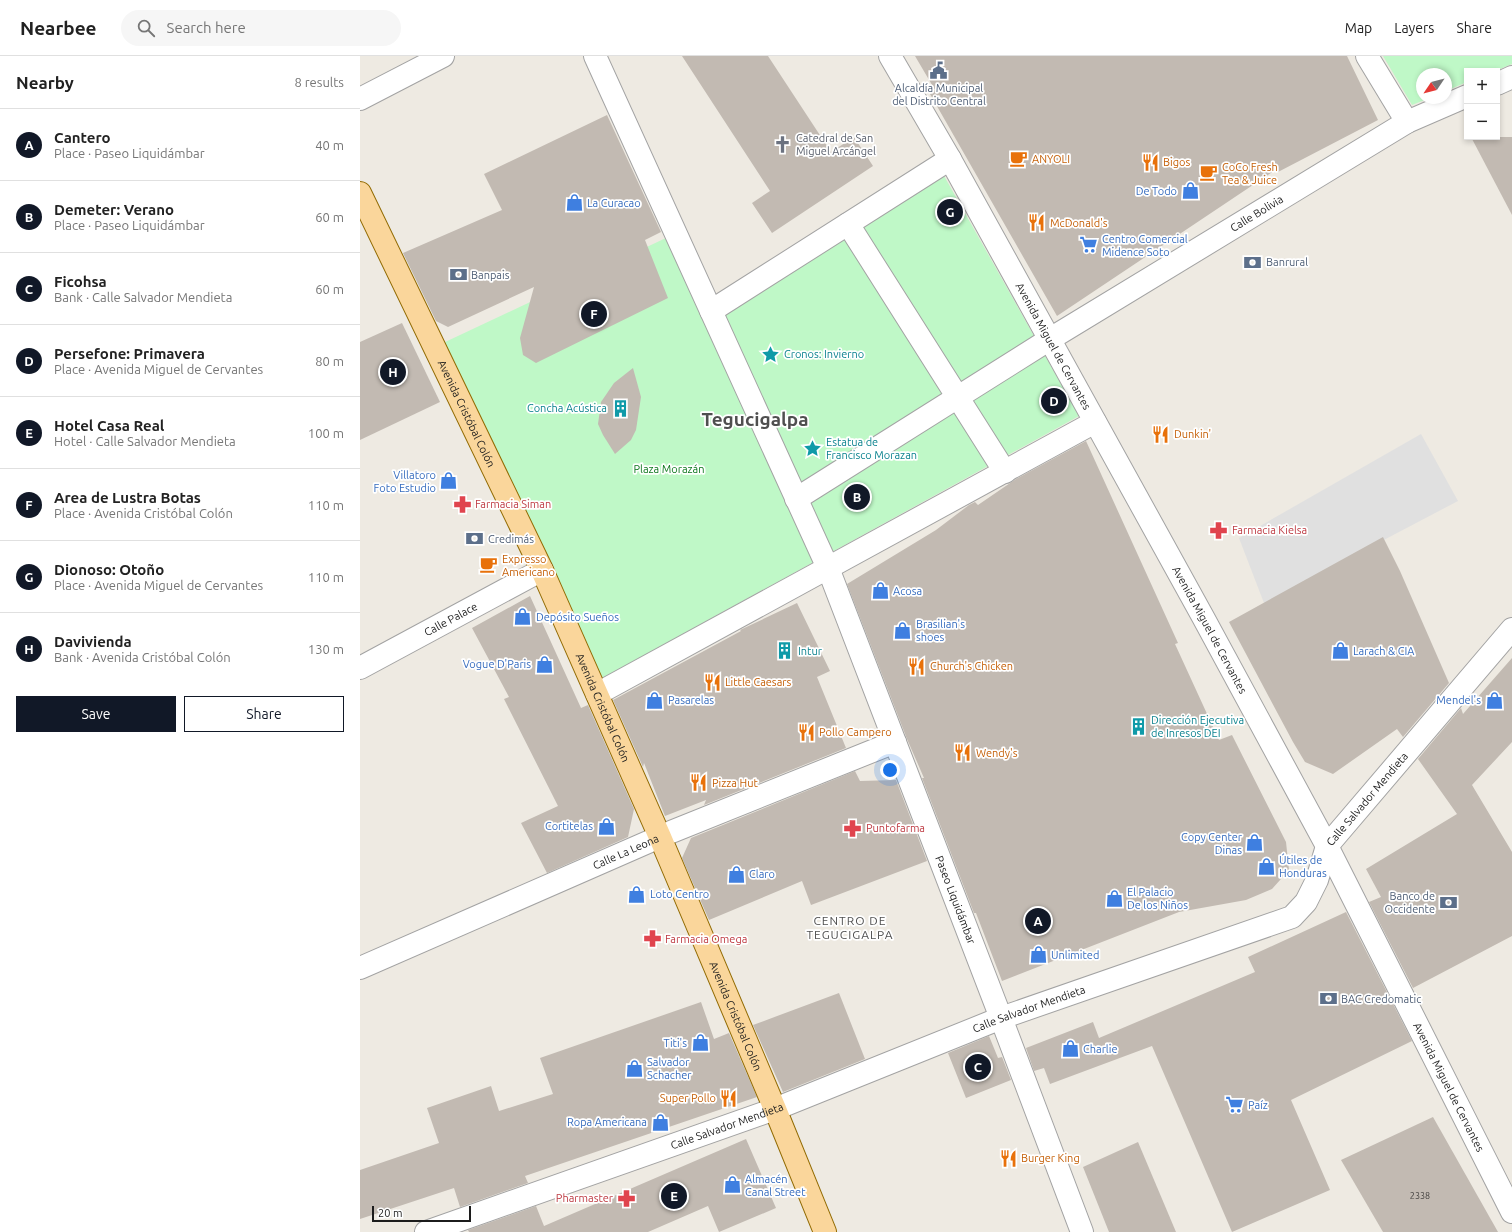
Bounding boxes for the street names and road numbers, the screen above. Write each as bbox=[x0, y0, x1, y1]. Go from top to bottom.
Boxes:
street label: Calle Bolivia bbox=[1228, 193, 1285, 234]
street label: Avenida Miguel de Cervantes bbox=[1014, 281, 1093, 412]
street label: Avenida Cristóbal Colón bbox=[436, 358, 497, 469]
street label: Avenida Miguel de Cervantes bbox=[1170, 564, 1249, 696]
street label: Calle Palace bbox=[422, 600, 479, 638]
street label: Avenida Cristóbal Colón bbox=[574, 651, 632, 764]
street label: Calle Salvador Mendieta bbox=[1324, 750, 1410, 848]
street label: Calle La Leona bbox=[591, 832, 660, 871]
street label: Paseo Liquidámbar bbox=[933, 854, 978, 946]
street label: Avenida Cristóbal Colón bbox=[707, 960, 764, 1073]
street label: Calle Salvador Mendieta bbox=[971, 983, 1087, 1035]
street label: Avenida Miguel de Cervantes bbox=[1411, 1021, 1487, 1154]
street label: Calle Salvador Mendieta bbox=[669, 1100, 785, 1151]

